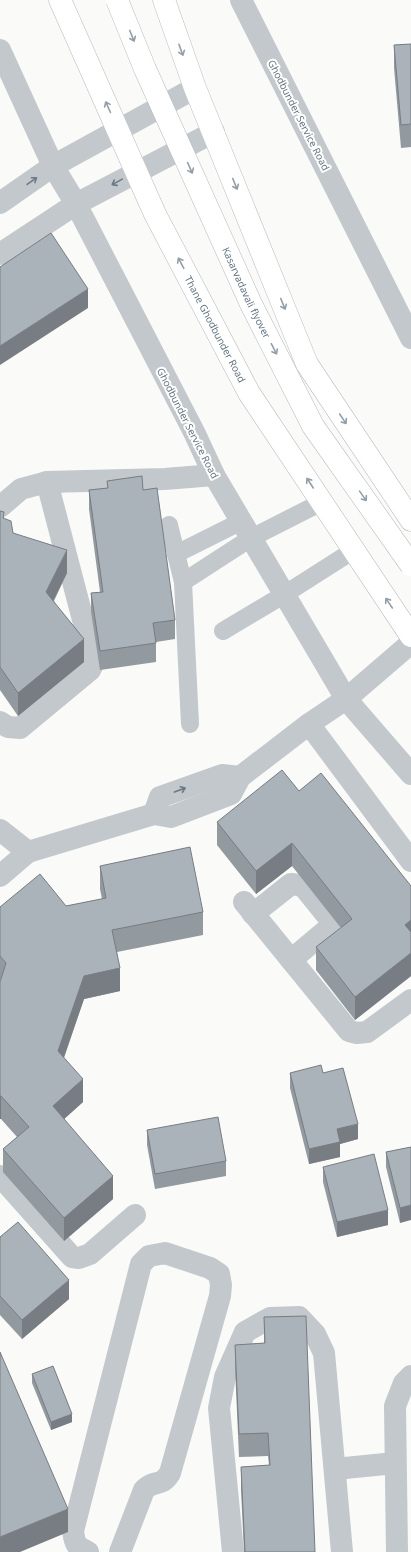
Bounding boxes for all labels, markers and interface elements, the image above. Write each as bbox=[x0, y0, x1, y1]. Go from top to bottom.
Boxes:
one-way arrow bbox=[128, 30, 136, 42]
one-way arrow bbox=[178, 44, 186, 56]
street label: Ghodbunder Service Road bbox=[265, 57, 333, 173]
one-way arrow bbox=[104, 101, 111, 113]
one-way arrow bbox=[187, 162, 194, 174]
one-way arrow bbox=[26, 177, 37, 185]
one-way arrow bbox=[231, 177, 239, 189]
one-way arrow bbox=[111, 179, 123, 186]
street label: Kasarvadavali flyover bbox=[219, 245, 274, 340]
one-way arrow bbox=[176, 257, 184, 269]
street label: Thane Ghodbunder Road bbox=[182, 273, 249, 385]
one-way arrow bbox=[280, 298, 287, 310]
one-way arrow bbox=[271, 343, 279, 355]
street label: Ghodbunder Service Road bbox=[154, 365, 222, 481]
one-way arrow bbox=[340, 413, 348, 425]
one-way arrow bbox=[305, 477, 313, 489]
one-way arrow bbox=[359, 491, 367, 502]
one-way arrow bbox=[385, 598, 393, 609]
one-way arrow bbox=[174, 786, 187, 793]

